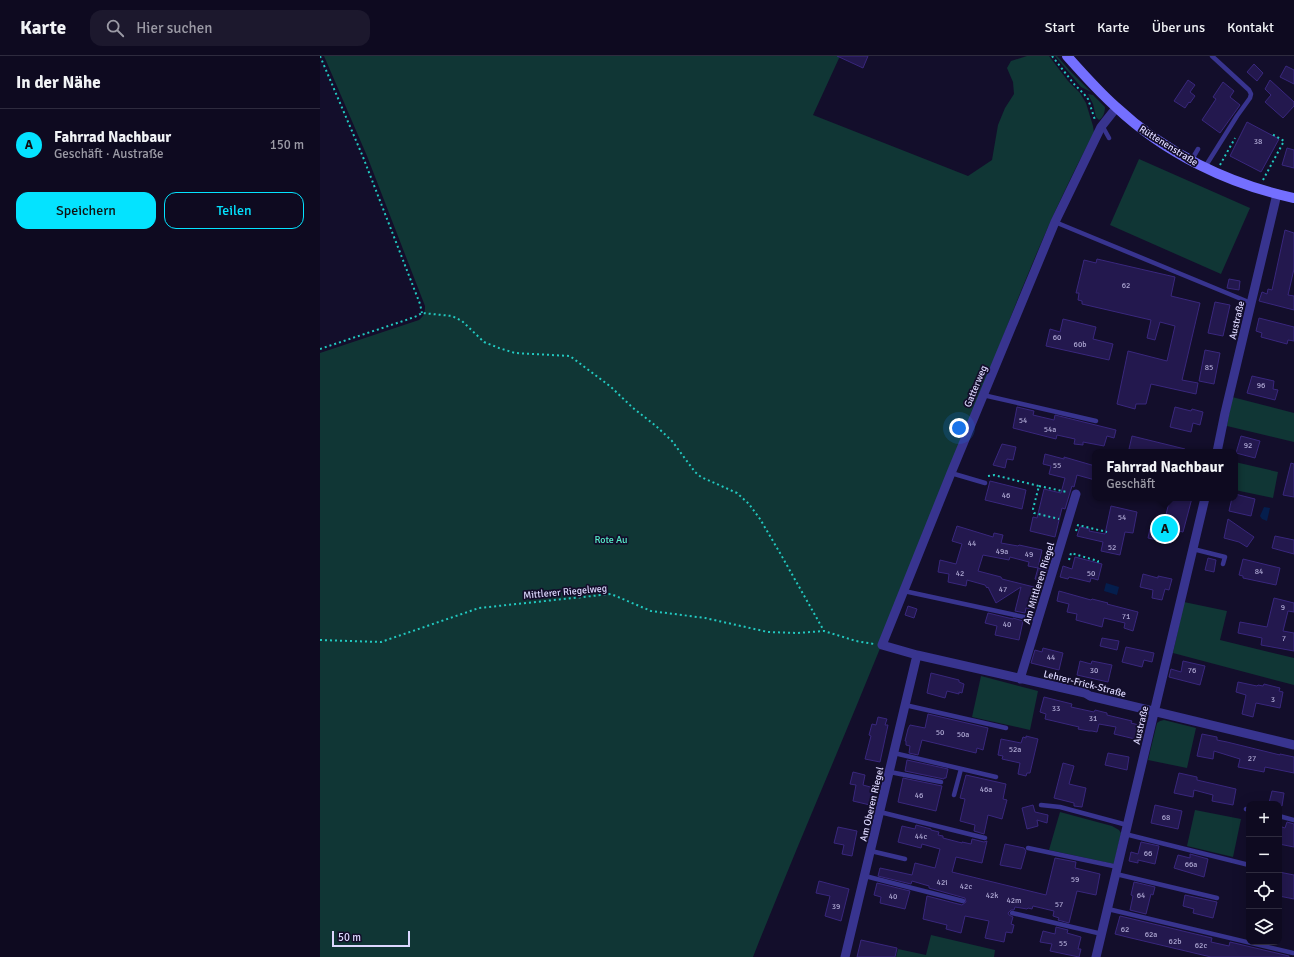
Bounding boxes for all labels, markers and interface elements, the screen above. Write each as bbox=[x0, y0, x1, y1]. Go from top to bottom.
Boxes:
search box bbox=[90, 10, 370, 46]
text: Karte bbox=[20, 16, 66, 40]
icon: search bbox=[104, 17, 126, 39]
text: Hier suchen bbox=[136, 19, 212, 37]
text: Start bbox=[1045, 19, 1075, 36]
text: Karte bbox=[1097, 19, 1130, 36]
text: Über uns bbox=[1152, 19, 1205, 36]
text: Kontakt bbox=[1227, 19, 1274, 36]
text: In der Nähe bbox=[16, 72, 101, 93]
street label: Rüttenenstraße bbox=[1137, 123, 1200, 169]
text: Fahrrad Nachbaur bbox=[54, 128, 171, 146]
house number: 38 bbox=[1254, 136, 1262, 146]
text: A bbox=[25, 137, 33, 153]
text: 150 m bbox=[270, 137, 304, 153]
text: Geschäft · Austraße bbox=[54, 146, 164, 162]
button: Speichern bbox=[16, 192, 156, 229]
button: Teilen bbox=[164, 192, 304, 229]
house number: 62 bbox=[1122, 280, 1130, 290]
street label: Austraße bbox=[1227, 300, 1247, 341]
house number: 60 bbox=[1053, 332, 1061, 342]
house number: 60b bbox=[1074, 339, 1086, 349]
house number: 85 bbox=[1205, 362, 1213, 372]
street label: Gatterweg bbox=[962, 364, 990, 409]
house number: 96 bbox=[1257, 380, 1265, 390]
house number: 54 bbox=[1019, 415, 1028, 425]
your location bbox=[949, 418, 969, 438]
house number: 54a bbox=[1044, 424, 1056, 434]
house number: 92 bbox=[1244, 440, 1252, 450]
popup bbox=[1092, 449, 1238, 501]
text: Fahrrad Nachbaur bbox=[1106, 458, 1224, 476]
house number: 55 bbox=[1053, 460, 1061, 470]
text: Geschäft bbox=[1106, 476, 1155, 492]
house number: 46 bbox=[1002, 490, 1010, 500]
house number: 54 bbox=[1118, 512, 1127, 522]
pin: A bbox=[1152, 514, 1178, 544]
park label: Rote Au bbox=[594, 534, 628, 546]
house number: 44 bbox=[968, 538, 977, 548]
street label: Am Mittleren Riegel bbox=[1021, 541, 1057, 626]
house number: 52 bbox=[1108, 542, 1116, 552]
house number: 49a bbox=[996, 546, 1008, 556]
house number: 49 bbox=[1025, 549, 1033, 559]
house number: 84 bbox=[1255, 566, 1264, 576]
house number: 42 bbox=[956, 568, 964, 578]
house number: 50 bbox=[1087, 568, 1095, 578]
street label: Mittlerer Riegelweg bbox=[523, 582, 608, 602]
house number: 47 bbox=[999, 584, 1007, 594]
house number: 9 bbox=[1281, 602, 1285, 612]
house number: 71 bbox=[1122, 611, 1130, 621]
house number: 40 bbox=[1003, 619, 1011, 629]
house number: 7 bbox=[1282, 633, 1286, 643]
house number: 44 bbox=[1047, 652, 1056, 662]
house number: 30 bbox=[1090, 665, 1098, 675]
house number: 76 bbox=[1188, 665, 1196, 675]
street label: Lehrer-Frick-Straße bbox=[1042, 668, 1127, 700]
house number: 3 bbox=[1271, 694, 1275, 704]
house number: 33 bbox=[1052, 703, 1060, 713]
street label: Austraße bbox=[1131, 705, 1151, 746]
house number: 31 bbox=[1089, 713, 1097, 723]
house number: 50 bbox=[936, 727, 944, 737]
house number: 50a bbox=[957, 729, 969, 739]
house number: 52a bbox=[1009, 744, 1021, 754]
house number: 27 bbox=[1248, 753, 1256, 763]
street label: Am Oberen Riegel bbox=[858, 766, 886, 843]
house number: 46a bbox=[980, 784, 992, 794]
house number: 46 bbox=[915, 790, 923, 800]
map controls bbox=[1246, 801, 1282, 945]
button: + bbox=[1246, 801, 1282, 837]
house number: 68 bbox=[1162, 812, 1170, 822]
house number: 44c bbox=[915, 831, 927, 841]
button: − bbox=[1246, 837, 1282, 873]
house number: 66 bbox=[1144, 848, 1152, 858]
house number: 66a bbox=[1185, 859, 1197, 869]
button: locate bbox=[1246, 873, 1282, 909]
house number: 59 bbox=[1071, 874, 1079, 884]
house number: 42i bbox=[937, 877, 947, 887]
house number: 42c bbox=[960, 881, 972, 891]
house number: 42k bbox=[986, 890, 998, 900]
house number: 64 bbox=[1137, 890, 1146, 900]
house number: 40 bbox=[889, 891, 897, 901]
house number: 42m bbox=[1006, 895, 1022, 905]
house number: 57 bbox=[1055, 899, 1063, 909]
house number: 39 bbox=[832, 901, 840, 911]
button: layers bbox=[1246, 909, 1282, 945]
house number: 62 bbox=[1121, 924, 1129, 934]
scale bar bbox=[332, 929, 410, 948]
house number: 62a bbox=[1145, 929, 1157, 939]
text: 50 m bbox=[338, 931, 361, 944]
house number: 62b bbox=[1169, 936, 1181, 946]
house number: 55 bbox=[1059, 938, 1067, 948]
house number: 62c bbox=[1195, 940, 1207, 950]

